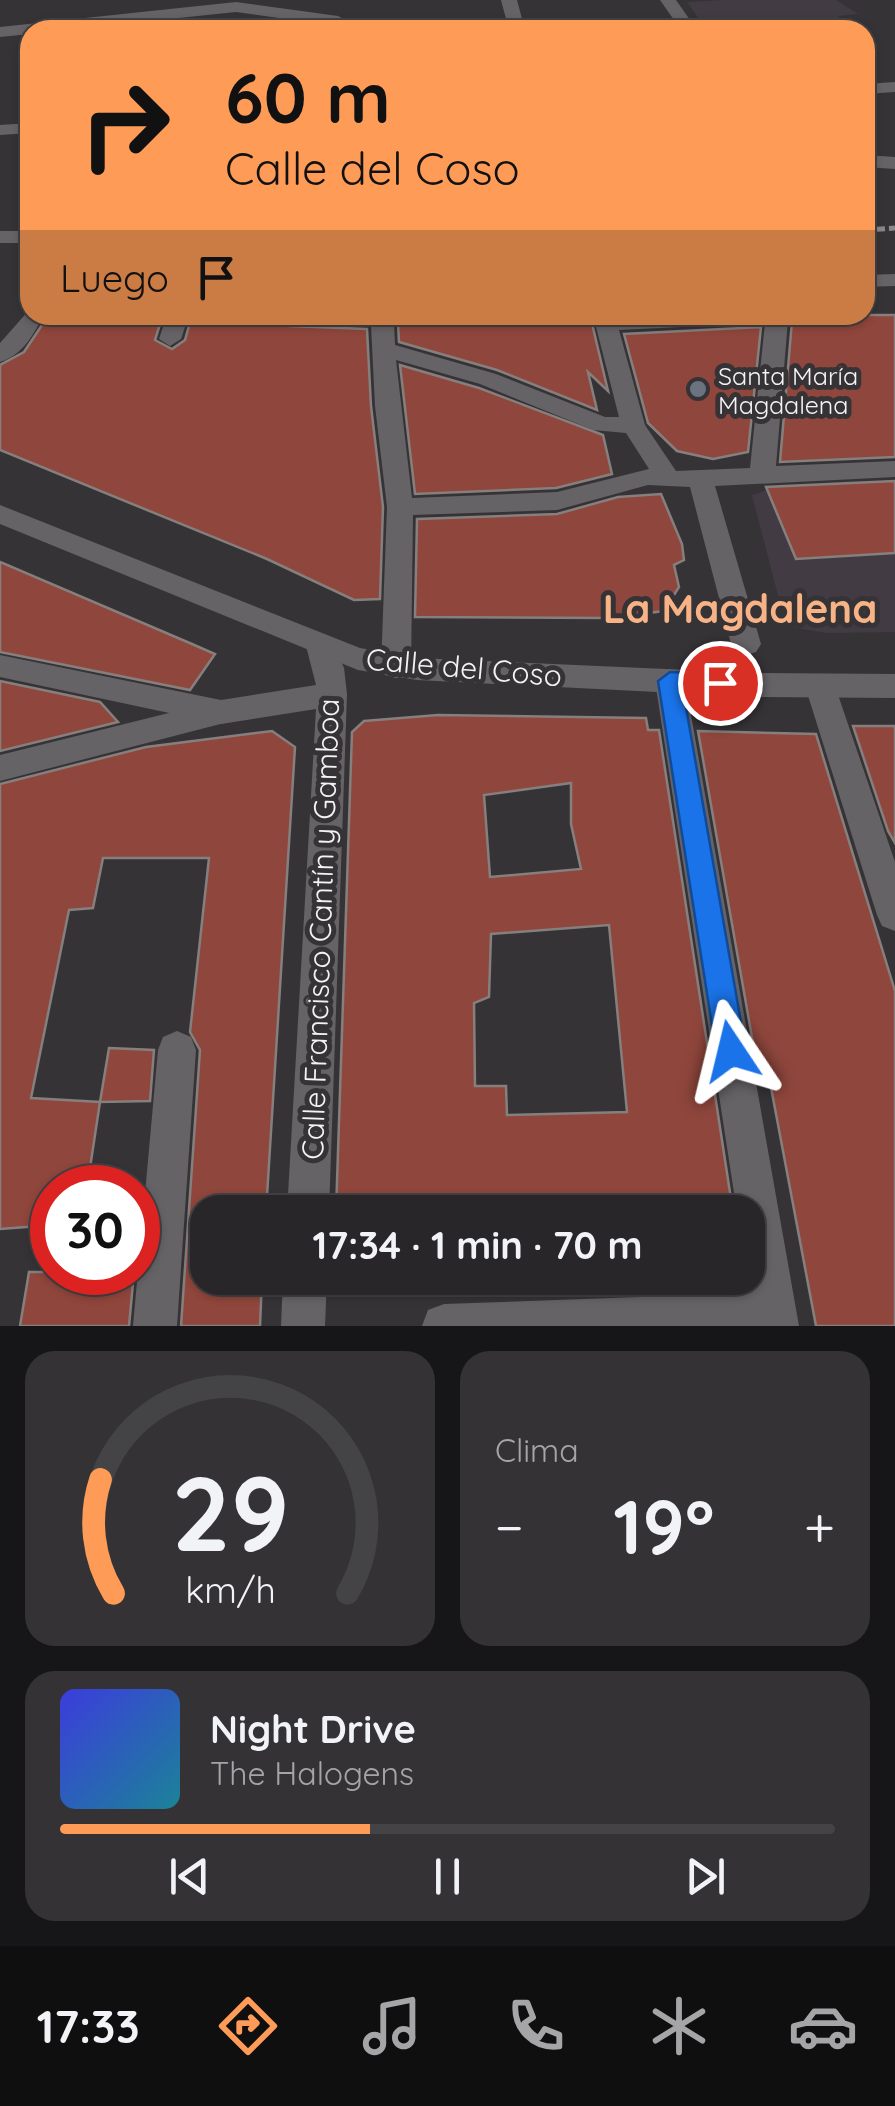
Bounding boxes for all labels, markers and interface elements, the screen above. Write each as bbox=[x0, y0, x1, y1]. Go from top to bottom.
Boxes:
text: 60 m bbox=[225, 53, 391, 141]
icon: right bbox=[60, 60, 190, 190]
text: Calle del Coso bbox=[225, 140, 520, 196]
icon: arrive bbox=[189, 250, 244, 305]
text: Luego bbox=[60, 254, 169, 302]
place label: Santa María Magdalena bbox=[718, 360, 858, 420]
marker: Santa María Magdalena bbox=[687, 378, 709, 400]
district label: La Magdalena bbox=[603, 583, 877, 633]
street label: Calle del Coso bbox=[364, 640, 564, 694]
pin bbox=[678, 641, 763, 726]
icon: arrive bbox=[693, 656, 748, 711]
street label: Calle Francisco Cantín y Gamboa bbox=[293, 698, 347, 1160]
position arrow bbox=[679, 999, 783, 1103]
speed limit sign: 30 bbox=[30, 1165, 160, 1295]
text: 17:34 · 1 min · 70 m bbox=[312, 1221, 643, 1269]
text: Clima bbox=[495, 1430, 579, 1470]
text: 29 bbox=[171, 1447, 289, 1577]
text: 19° bbox=[613, 1479, 714, 1573]
text: − bbox=[495, 1492, 524, 1561]
text: + bbox=[804, 1492, 835, 1561]
text: km/h bbox=[185, 1567, 275, 1612]
text: Night Drive bbox=[210, 1705, 416, 1753]
text: The Halogens bbox=[210, 1753, 414, 1793]
icon: previous bbox=[162, 1849, 217, 1904]
icon: pause bbox=[420, 1849, 475, 1904]
icon: next bbox=[678, 1849, 733, 1904]
icon: directions bbox=[213, 1991, 283, 2061]
icon: music bbox=[357, 1991, 427, 2061]
icon: phone bbox=[501, 1991, 571, 2061]
icon: climate bbox=[644, 1991, 714, 2061]
icon: car bbox=[788, 1991, 858, 2061]
text: 17:33 bbox=[37, 1998, 140, 2054]

